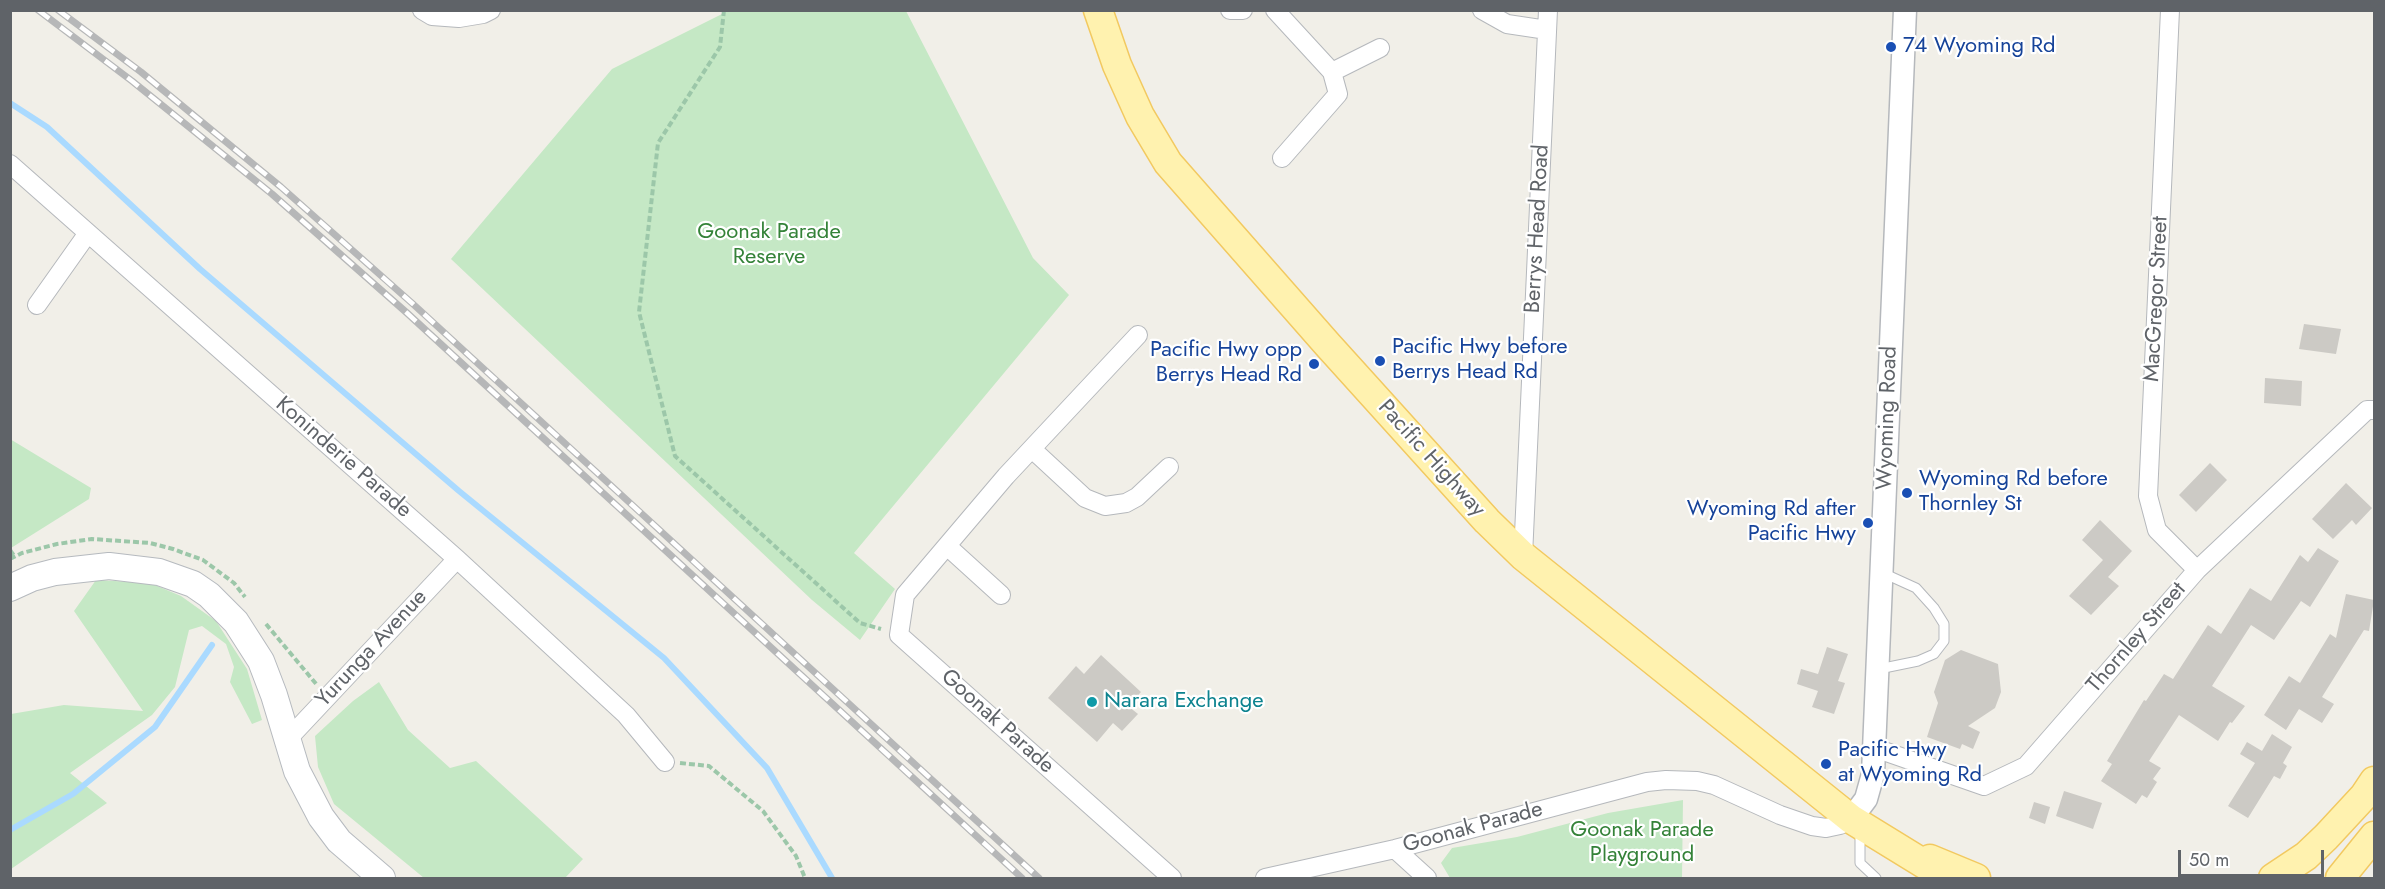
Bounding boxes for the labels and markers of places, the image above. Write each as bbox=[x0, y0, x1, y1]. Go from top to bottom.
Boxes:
place label: 74 Wyoming Rd bbox=[1903, 34, 2056, 60]
marker: 74 Wyoming Rd bbox=[1884, 40, 1898, 54]
place label: Pacific Hwy before Berrys Head Rd bbox=[1392, 335, 1568, 386]
place label: Pacific Hwy opp Berrys Head Rd bbox=[1150, 338, 1302, 390]
marker: Pacific Hwy before Berrys Head Rd bbox=[1373, 354, 1387, 368]
marker: Pacific Hwy opp Berrys Head Rd bbox=[1307, 357, 1321, 371]
place label: Wyoming Rd before Thornley St bbox=[1919, 467, 2108, 518]
marker: Wyoming Rd before Thornley St bbox=[1900, 486, 1914, 500]
place label: Wyoming Rd after Pacific Hwy bbox=[1687, 497, 1856, 548]
marker: Wyoming Rd after Pacific Hwy bbox=[1861, 516, 1875, 530]
place label: Narara Exchange bbox=[1104, 689, 1264, 715]
marker: Narara Exchange bbox=[1085, 695, 1099, 709]
place label: Pacific Hwy at Wyoming Rd bbox=[1838, 738, 1982, 790]
marker: Pacific Hwy at Wyoming Rd bbox=[1819, 757, 1833, 771]

